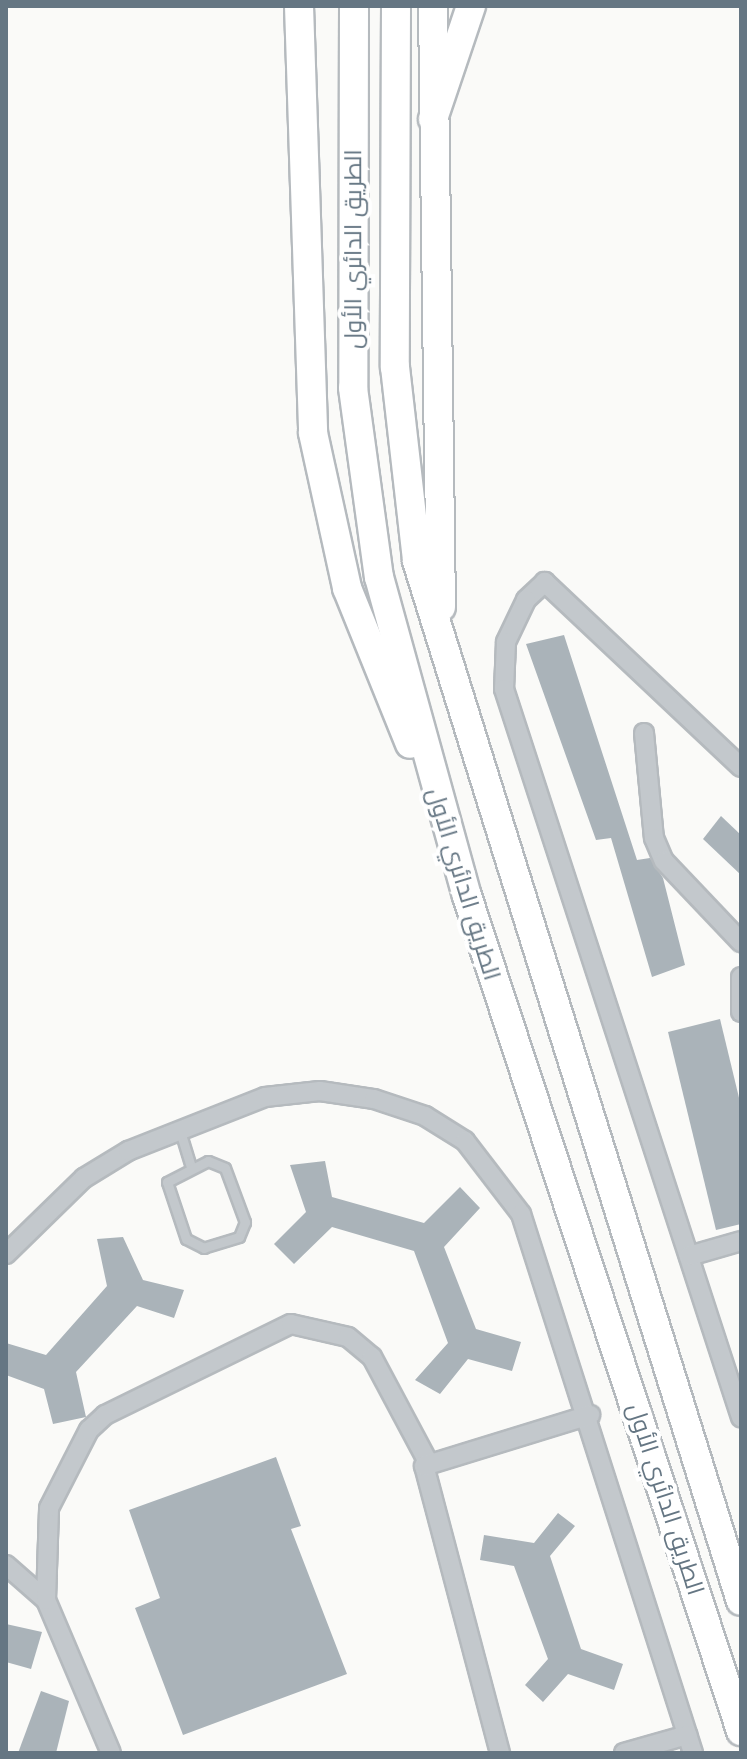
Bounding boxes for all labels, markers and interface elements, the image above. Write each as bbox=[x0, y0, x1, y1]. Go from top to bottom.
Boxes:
street label: الطريق الدائري الأول bbox=[339, 149, 367, 349]
street label: الطريق الدائري الأول bbox=[421, 784, 507, 984]
street label: الطريق الدائري الأول bbox=[621, 1400, 711, 1598]

